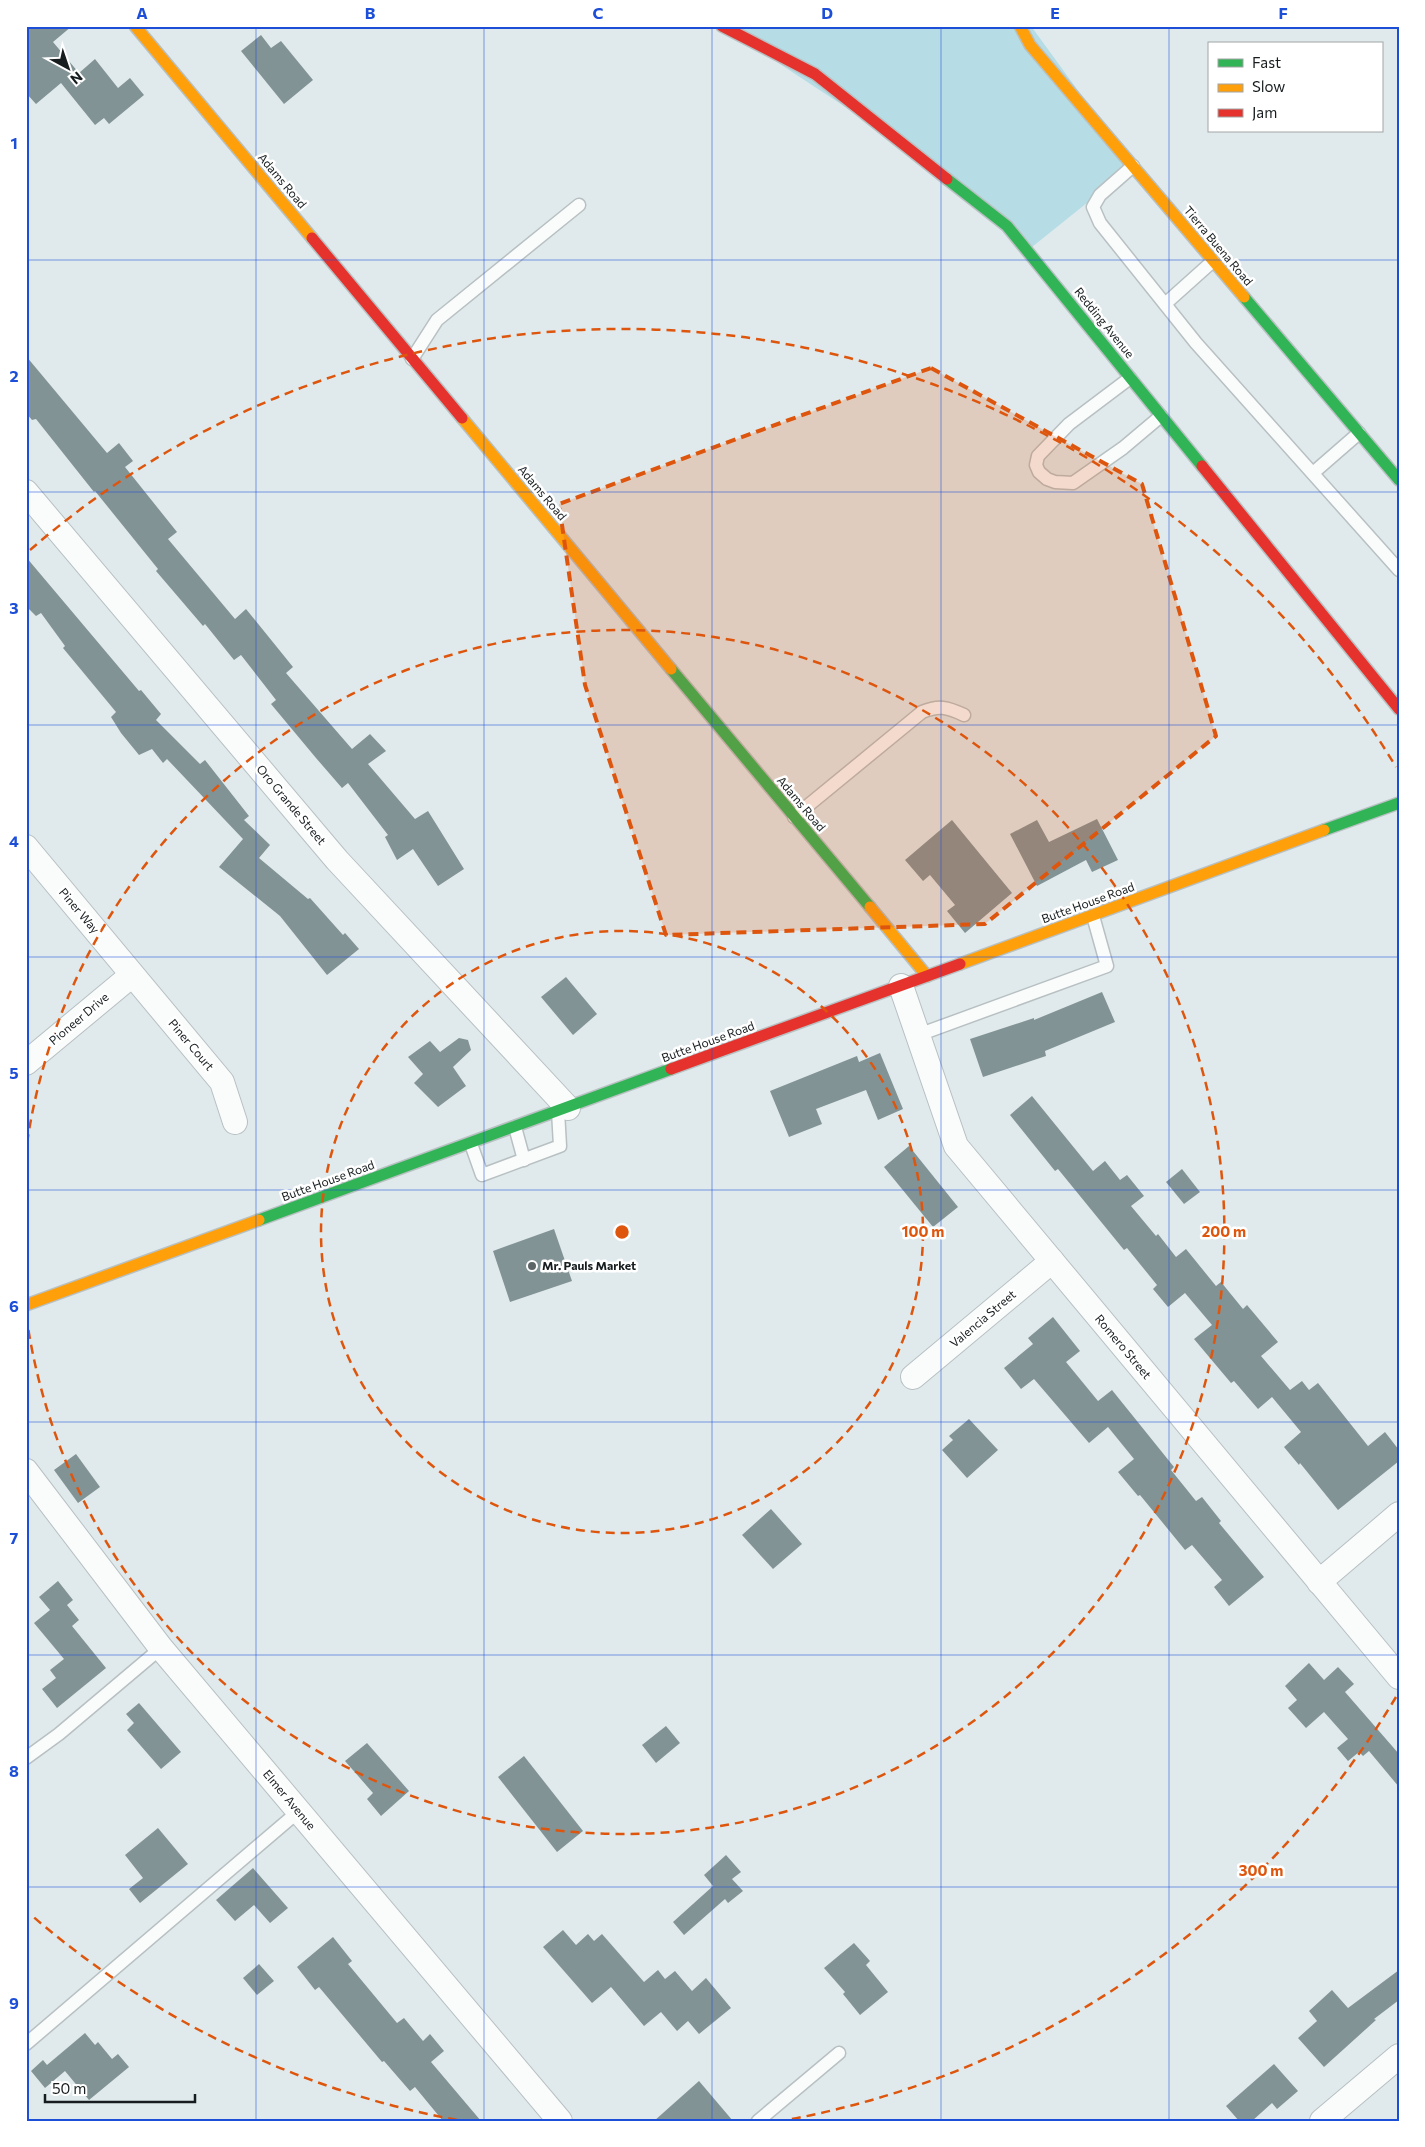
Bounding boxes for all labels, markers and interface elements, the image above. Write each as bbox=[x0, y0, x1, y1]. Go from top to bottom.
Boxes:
text: A bbox=[136, 3, 148, 22]
text: B bbox=[365, 3, 376, 22]
text: C bbox=[593, 3, 604, 22]
text: D bbox=[821, 3, 833, 22]
text: E bbox=[1050, 3, 1060, 22]
text: F bbox=[1278, 3, 1288, 22]
north arrow bbox=[42, 42, 92, 92]
legend bbox=[1208, 42, 1382, 132]
text: Fast bbox=[1252, 53, 1281, 71]
text: N bbox=[67, 68, 86, 88]
text: Slow bbox=[1252, 77, 1285, 95]
text: Jam bbox=[1252, 103, 1277, 121]
text: 1 bbox=[10, 133, 18, 152]
street label: Adams Road bbox=[256, 150, 310, 211]
street label: Tierra Buena Road bbox=[1181, 203, 1256, 288]
street label: Redding Avenue bbox=[1072, 284, 1137, 360]
text: 2 bbox=[9, 366, 19, 385]
street label: Adams Road bbox=[516, 462, 570, 523]
text: 3 bbox=[9, 598, 19, 617]
street label: Oro Grande Street bbox=[254, 762, 329, 847]
street label: Adams Road bbox=[775, 773, 829, 834]
text: 4 bbox=[9, 831, 19, 850]
street label: Butte House Road bbox=[1039, 879, 1136, 925]
street label: Piner Way bbox=[57, 885, 103, 936]
street label: Pioneer Drive bbox=[46, 989, 111, 1047]
street label: Piner Court bbox=[166, 1016, 217, 1073]
street label: Butte House Road bbox=[659, 1018, 756, 1064]
text: 5 bbox=[9, 1063, 19, 1082]
street label: Butte House Road bbox=[279, 1157, 376, 1203]
text: 100 m bbox=[902, 1222, 944, 1240]
text: 200 m bbox=[1202, 1222, 1246, 1240]
centre of rings bbox=[613, 1223, 631, 1241]
place label: Mr. Pauls Market bbox=[542, 1258, 636, 1272]
marker: Mr. Pauls Market bbox=[526, 1260, 538, 1272]
street label: Valencia Street bbox=[947, 1287, 1018, 1350]
text: 6 bbox=[9, 1296, 19, 1315]
street label: Romero Street bbox=[1093, 1311, 1155, 1381]
text: 7 bbox=[10, 1528, 19, 1547]
text: 8 bbox=[9, 1761, 19, 1780]
street label: Elmer Avenue bbox=[261, 1766, 319, 1832]
text: 300 m bbox=[1239, 1861, 1283, 1879]
text: 9 bbox=[9, 1993, 19, 2012]
scale bar bbox=[45, 2072, 195, 2104]
text: 50 m bbox=[52, 2079, 86, 2097]

